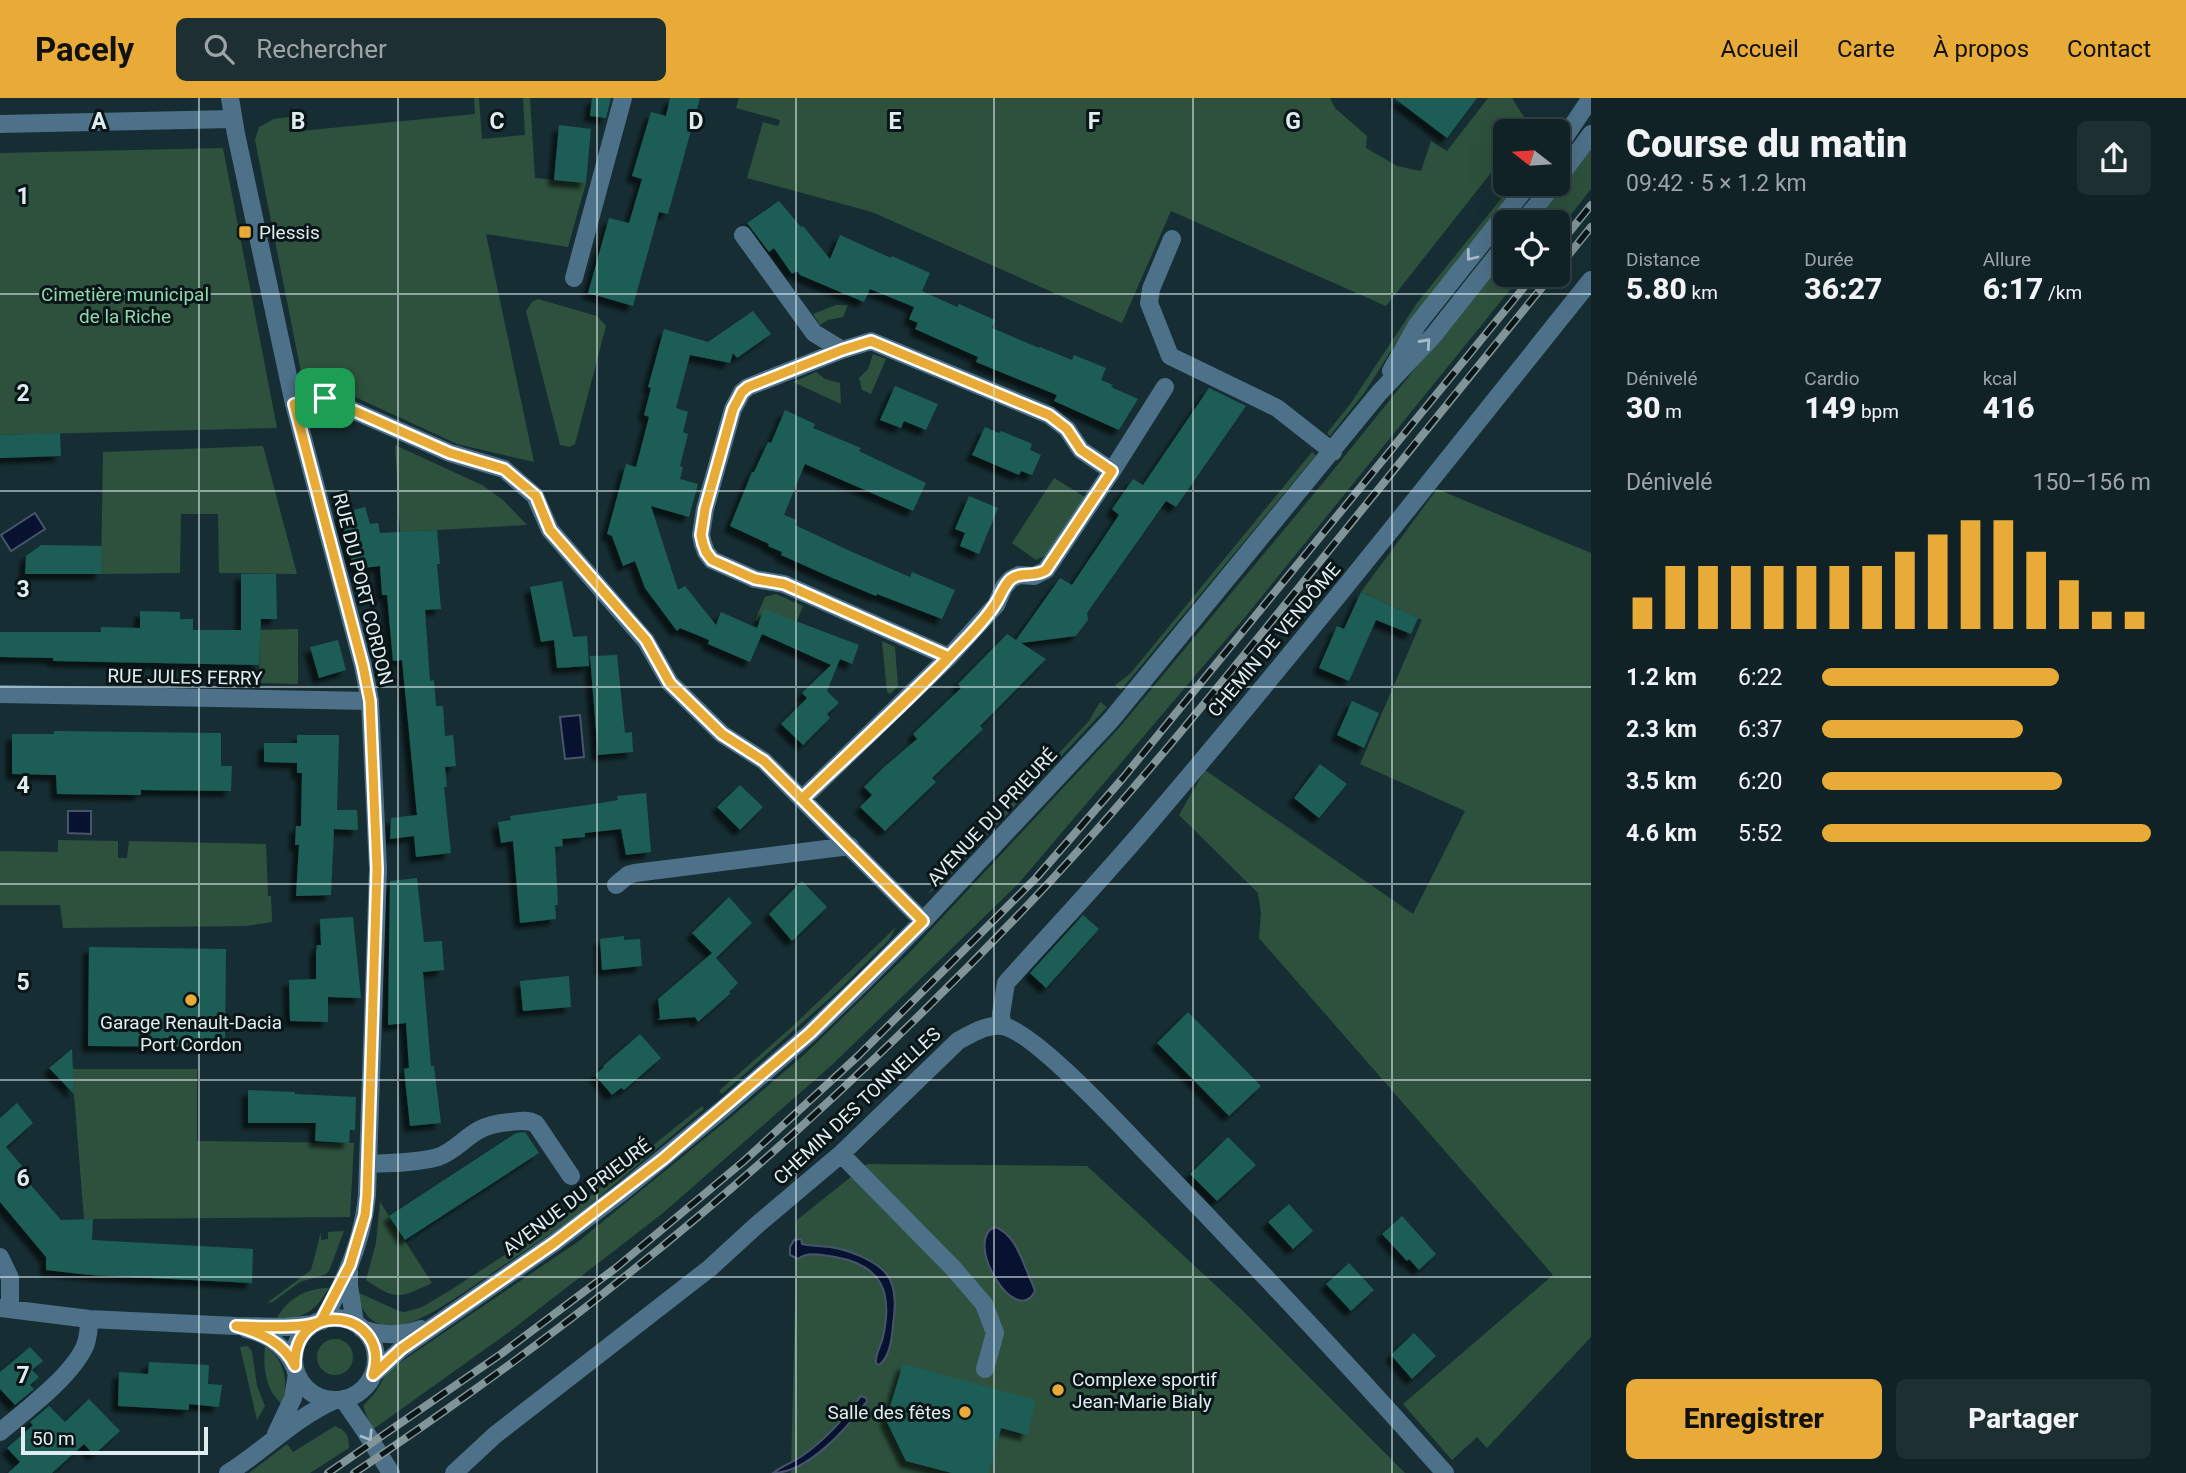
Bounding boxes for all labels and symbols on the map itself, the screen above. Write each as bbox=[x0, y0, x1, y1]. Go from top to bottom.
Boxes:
text: A bbox=[91, 108, 107, 135]
text: B bbox=[291, 108, 305, 135]
text: C bbox=[489, 108, 505, 135]
text: D bbox=[689, 108, 703, 135]
text: E bbox=[889, 108, 902, 135]
text: F bbox=[1088, 108, 1101, 135]
text: G bbox=[1285, 108, 1301, 135]
north arrow bbox=[1493, 119, 1570, 196]
text: 1 bbox=[16, 183, 30, 210]
place label: Plessis bbox=[259, 221, 320, 244]
marker: Plessis bbox=[237, 224, 253, 240]
one-way arrow bbox=[1467, 249, 1480, 261]
park label: Cimetière municipal de la Riche bbox=[41, 283, 209, 328]
one-way arrow bbox=[1418, 339, 1430, 352]
pin bbox=[295, 368, 355, 428]
text: 2 bbox=[16, 380, 30, 407]
street label: RUE DU PORT CORDON bbox=[328, 491, 398, 687]
street label: CHEMIN DE VENDÔME bbox=[1203, 558, 1345, 722]
text: 3 bbox=[16, 576, 30, 603]
street label: RUE JULES FERRY bbox=[107, 664, 263, 690]
street label: AVENUE DU PRIEURÉ bbox=[922, 743, 1062, 891]
text: 4 bbox=[16, 772, 30, 799]
text: 5 bbox=[16, 969, 30, 996]
marker: Garage Renault-Dacia Port Cordon bbox=[183, 992, 199, 1008]
place label: Garage Renault-Dacia Port Cordon bbox=[100, 1011, 282, 1056]
street label: CHEMIN DES TONNELLES bbox=[769, 1022, 945, 1190]
street label: AVENUE DU PRIEURÉ bbox=[498, 1134, 656, 1260]
text: 6 bbox=[16, 1165, 30, 1192]
text: 7 bbox=[16, 1362, 30, 1389]
place label: Complexe sportif Jean-Marie Bialy bbox=[1072, 1368, 1217, 1413]
marker: Complexe sportif Jean-Marie Bialy bbox=[1050, 1382, 1066, 1398]
place label: Salle des fêtes bbox=[827, 1401, 951, 1424]
marker: Salle des fêtes bbox=[957, 1404, 973, 1420]
scale bar bbox=[21, 1424, 208, 1456]
one-way arrow bbox=[359, 1428, 372, 1441]

